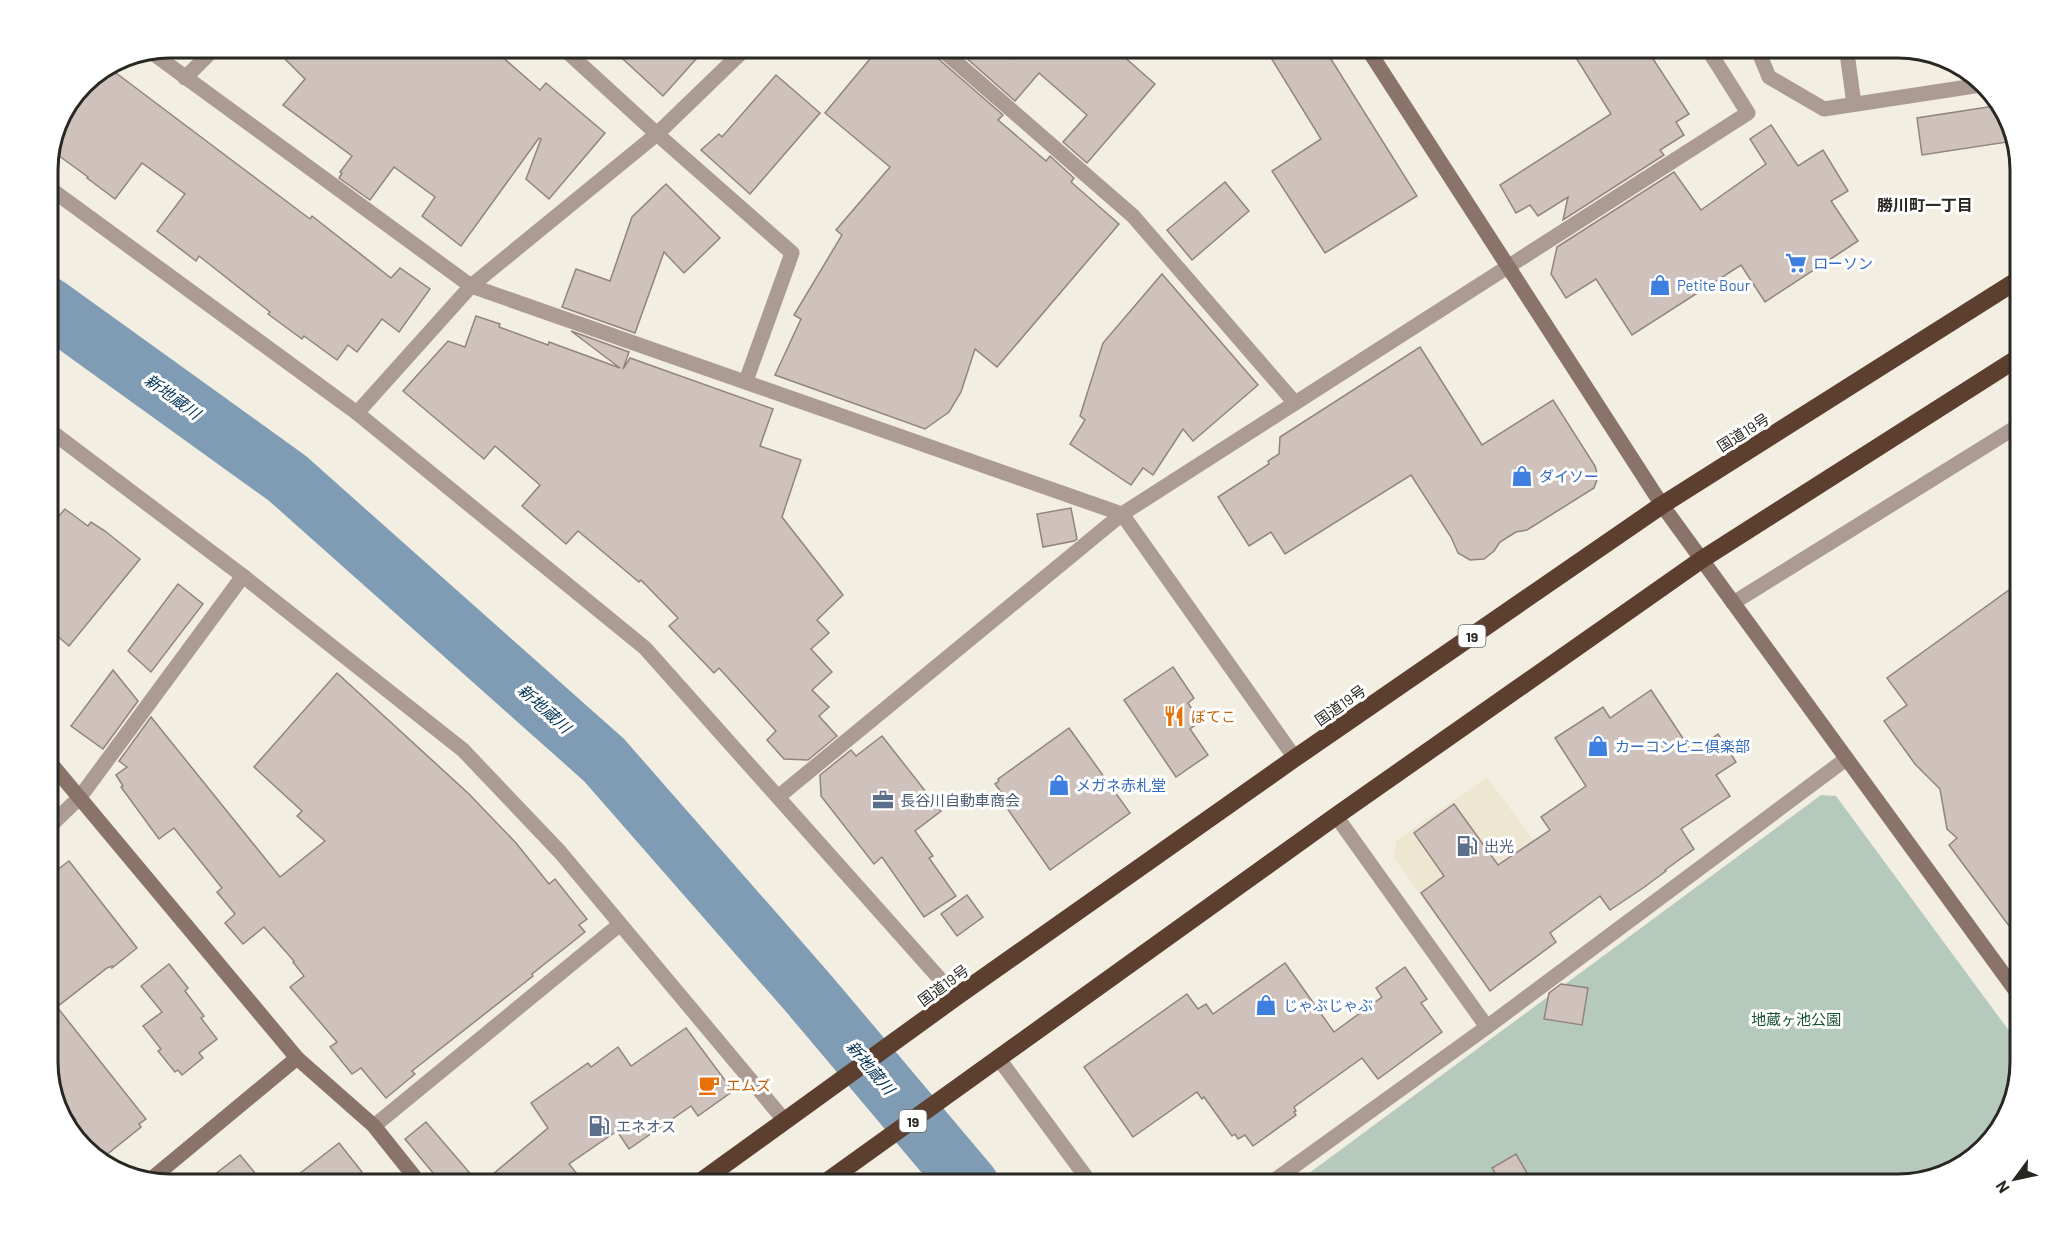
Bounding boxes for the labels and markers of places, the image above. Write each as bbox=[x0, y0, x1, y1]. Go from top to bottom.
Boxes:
supermarket icon: ローソン bbox=[1784, 251, 1808, 275]
place label: ローソン bbox=[1813, 254, 1873, 272]
shop icon: Petite Bour bbox=[1648, 273, 1672, 297]
place label: Petite Bour bbox=[1677, 276, 1751, 294]
shop icon: ダイソー bbox=[1510, 464, 1534, 488]
place label: ダイソー bbox=[1539, 467, 1599, 485]
restaurant icon: ぼてこ bbox=[1162, 704, 1186, 728]
place label: ぼてこ bbox=[1191, 707, 1236, 725]
shop icon: カーコンビニ倶楽部 bbox=[1586, 734, 1610, 758]
place label: カーコンビニ倶楽部 bbox=[1615, 737, 1750, 755]
shop icon: メガネ赤札堂 bbox=[1047, 773, 1071, 797]
place label: メガネ赤札堂 bbox=[1076, 776, 1166, 794]
office icon: 長谷川自動車商会 bbox=[871, 788, 895, 812]
place label: 長谷川自動車商会 bbox=[900, 791, 1020, 809]
fuel station icon: 出光 bbox=[1455, 834, 1479, 858]
place label: 出光 bbox=[1484, 837, 1514, 855]
shop icon: じゃぶじゃぶ bbox=[1254, 993, 1278, 1017]
place label: じゃぶじゃぶ bbox=[1283, 996, 1373, 1014]
cafe icon: エムズ bbox=[697, 1073, 721, 1097]
place label: エムズ bbox=[726, 1076, 771, 1094]
fuel station icon: エネオス bbox=[587, 1114, 611, 1138]
place label: エネオス bbox=[616, 1117, 676, 1135]

